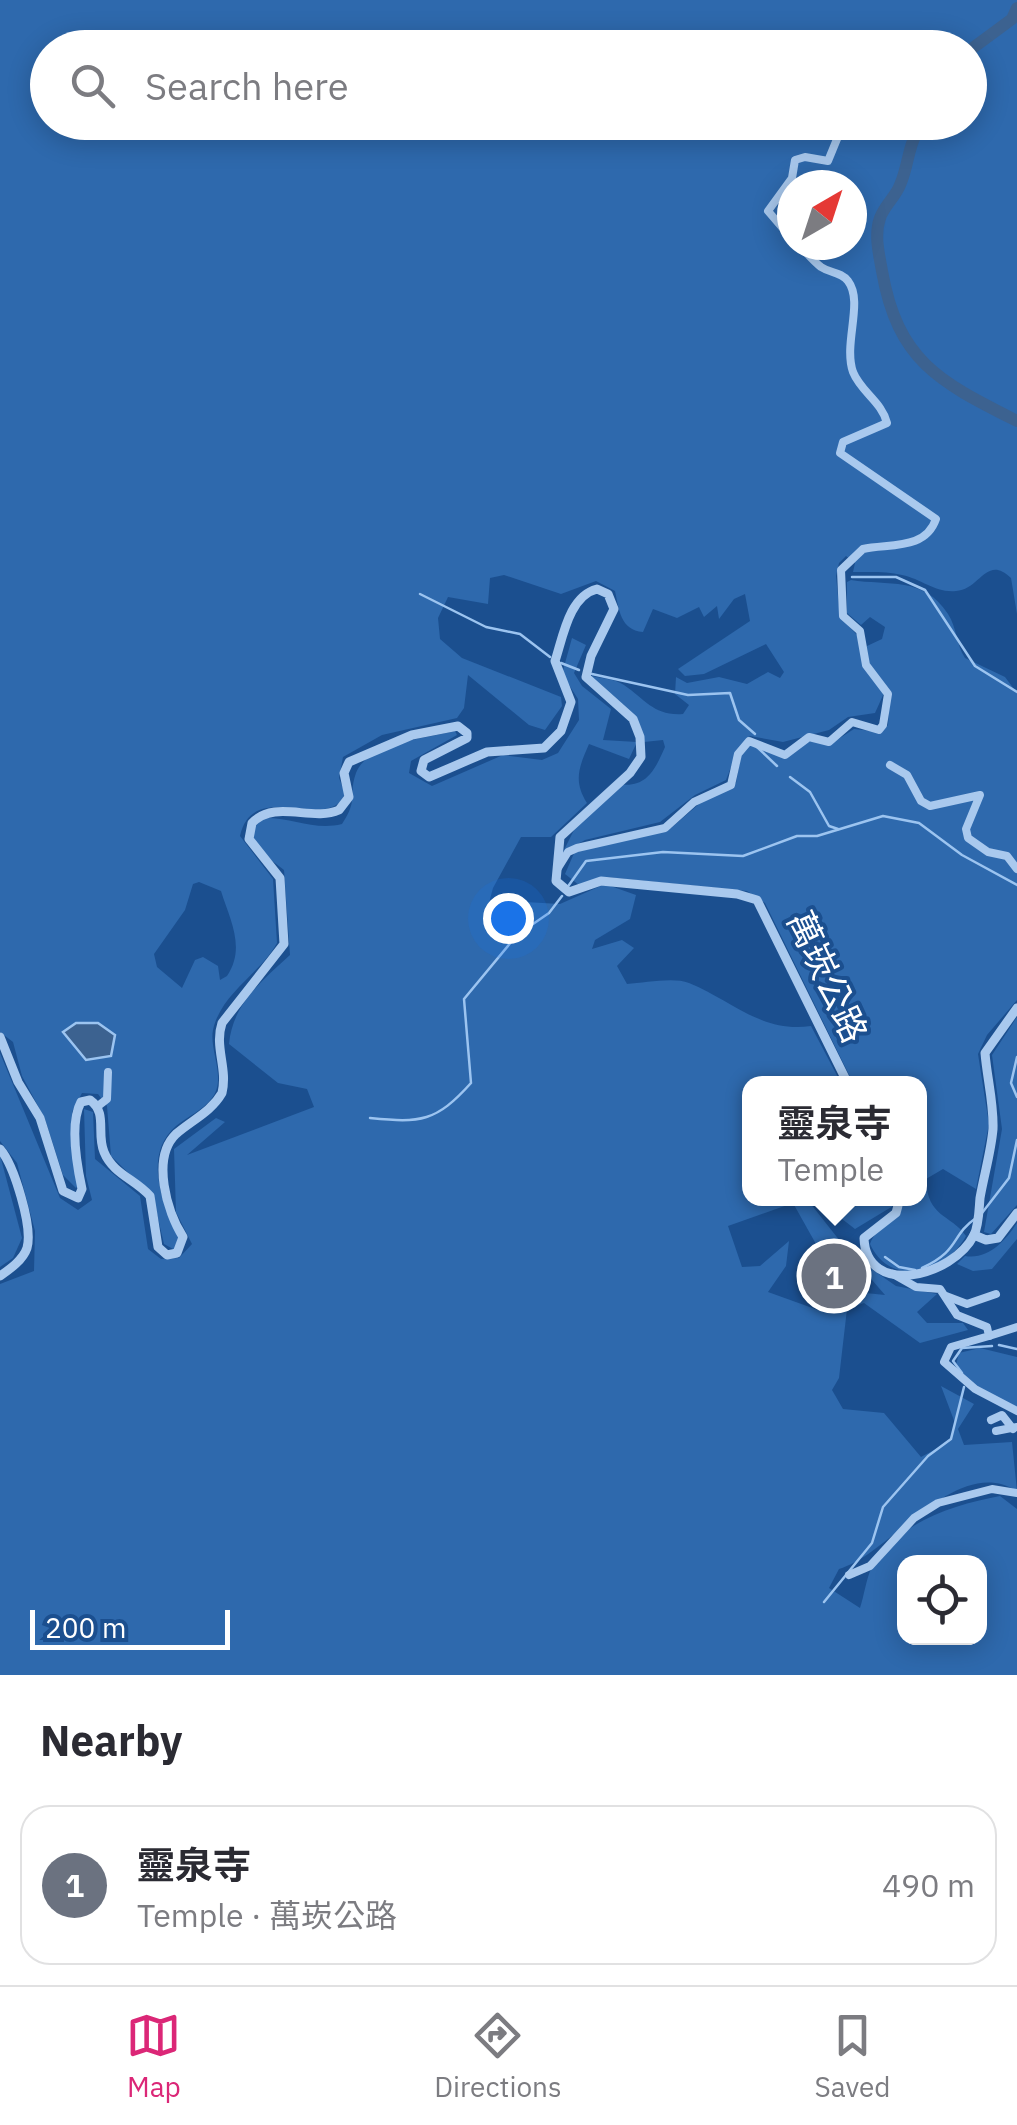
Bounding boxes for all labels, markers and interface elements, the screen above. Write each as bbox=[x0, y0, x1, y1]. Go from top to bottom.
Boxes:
search box bbox=[30, 30, 987, 140]
icon: search bbox=[65, 58, 120, 113]
text: Search here bbox=[145, 61, 349, 110]
north arrow bbox=[777, 170, 867, 260]
your location bbox=[483, 893, 534, 944]
street label: 萬崁公路 bbox=[777, 903, 878, 1050]
popup bbox=[742, 1076, 927, 1206]
text: 靈泉寺 bbox=[777, 1098, 892, 1147]
text: Temple bbox=[777, 1148, 884, 1190]
pin: 1 bbox=[802, 1238, 866, 1314]
map controls bbox=[897, 1555, 987, 1645]
button: locate bbox=[897, 1555, 987, 1645]
scale bar bbox=[30, 1605, 230, 1650]
text: 200 m bbox=[45, 1609, 126, 1646]
text: Nearby bbox=[40, 1713, 182, 1768]
text: 靈泉寺 bbox=[137, 1840, 251, 1889]
text: 1 bbox=[65, 1864, 84, 1906]
text: 490 m bbox=[882, 1864, 975, 1906]
text: Temple · 萬崁公路 bbox=[137, 1894, 397, 1936]
tab: Map bbox=[126, 2008, 181, 2105]
tab: Directions bbox=[434, 2008, 562, 2105]
tab: Saved bbox=[814, 2008, 891, 2105]

